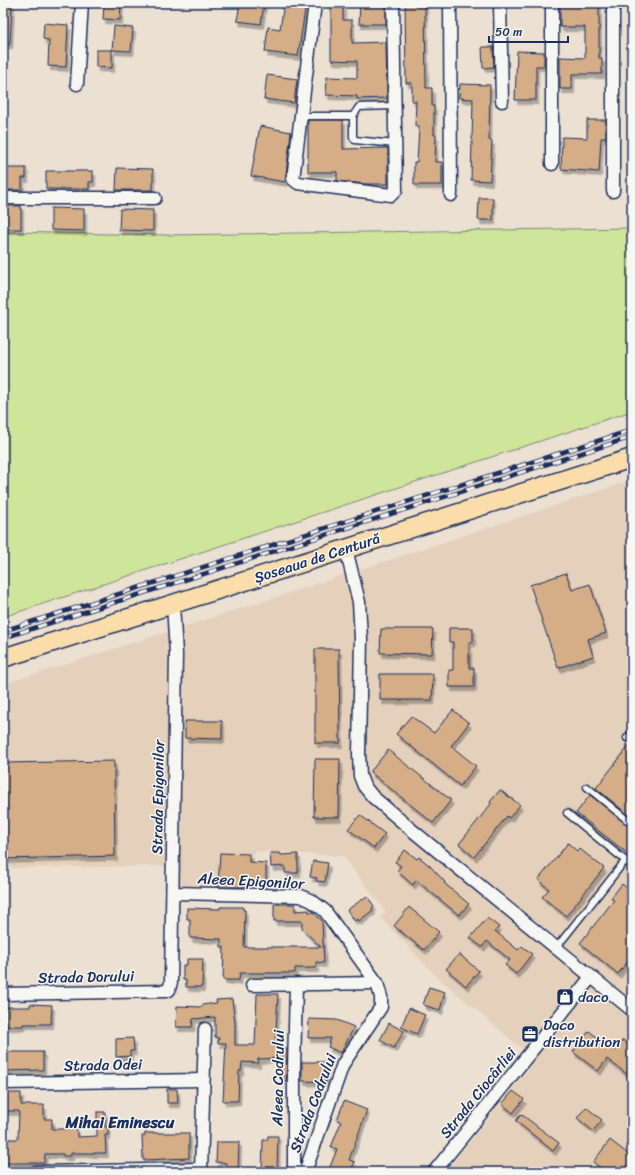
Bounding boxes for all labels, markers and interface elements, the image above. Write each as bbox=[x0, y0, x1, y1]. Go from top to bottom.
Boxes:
scale bar bbox=[489, 18, 568, 44]
text: 50 m bbox=[495, 21, 522, 43]
street label: Șoseaua de Centură bbox=[251, 525, 384, 591]
street label: Strada Epigonilor bbox=[144, 739, 172, 855]
street label: Aleea Epigonilor bbox=[196, 865, 306, 897]
street label: Strada Dorului bbox=[38, 963, 135, 991]
place label: daco bbox=[578, 984, 609, 1010]
shop icon: daco bbox=[555, 987, 575, 1007]
place label: Daco distribution bbox=[543, 1012, 620, 1055]
office icon: Daco distribution bbox=[520, 1024, 540, 1044]
street label: Aleea Codrului bbox=[264, 1029, 292, 1127]
street label: Strada Ciocârliei bbox=[433, 1041, 524, 1144]
street label: Strada Codrului bbox=[282, 1049, 344, 1156]
street label: Strada Odei bbox=[64, 1051, 143, 1079]
district label: Mihai Eminescu bbox=[65, 1108, 175, 1137]

